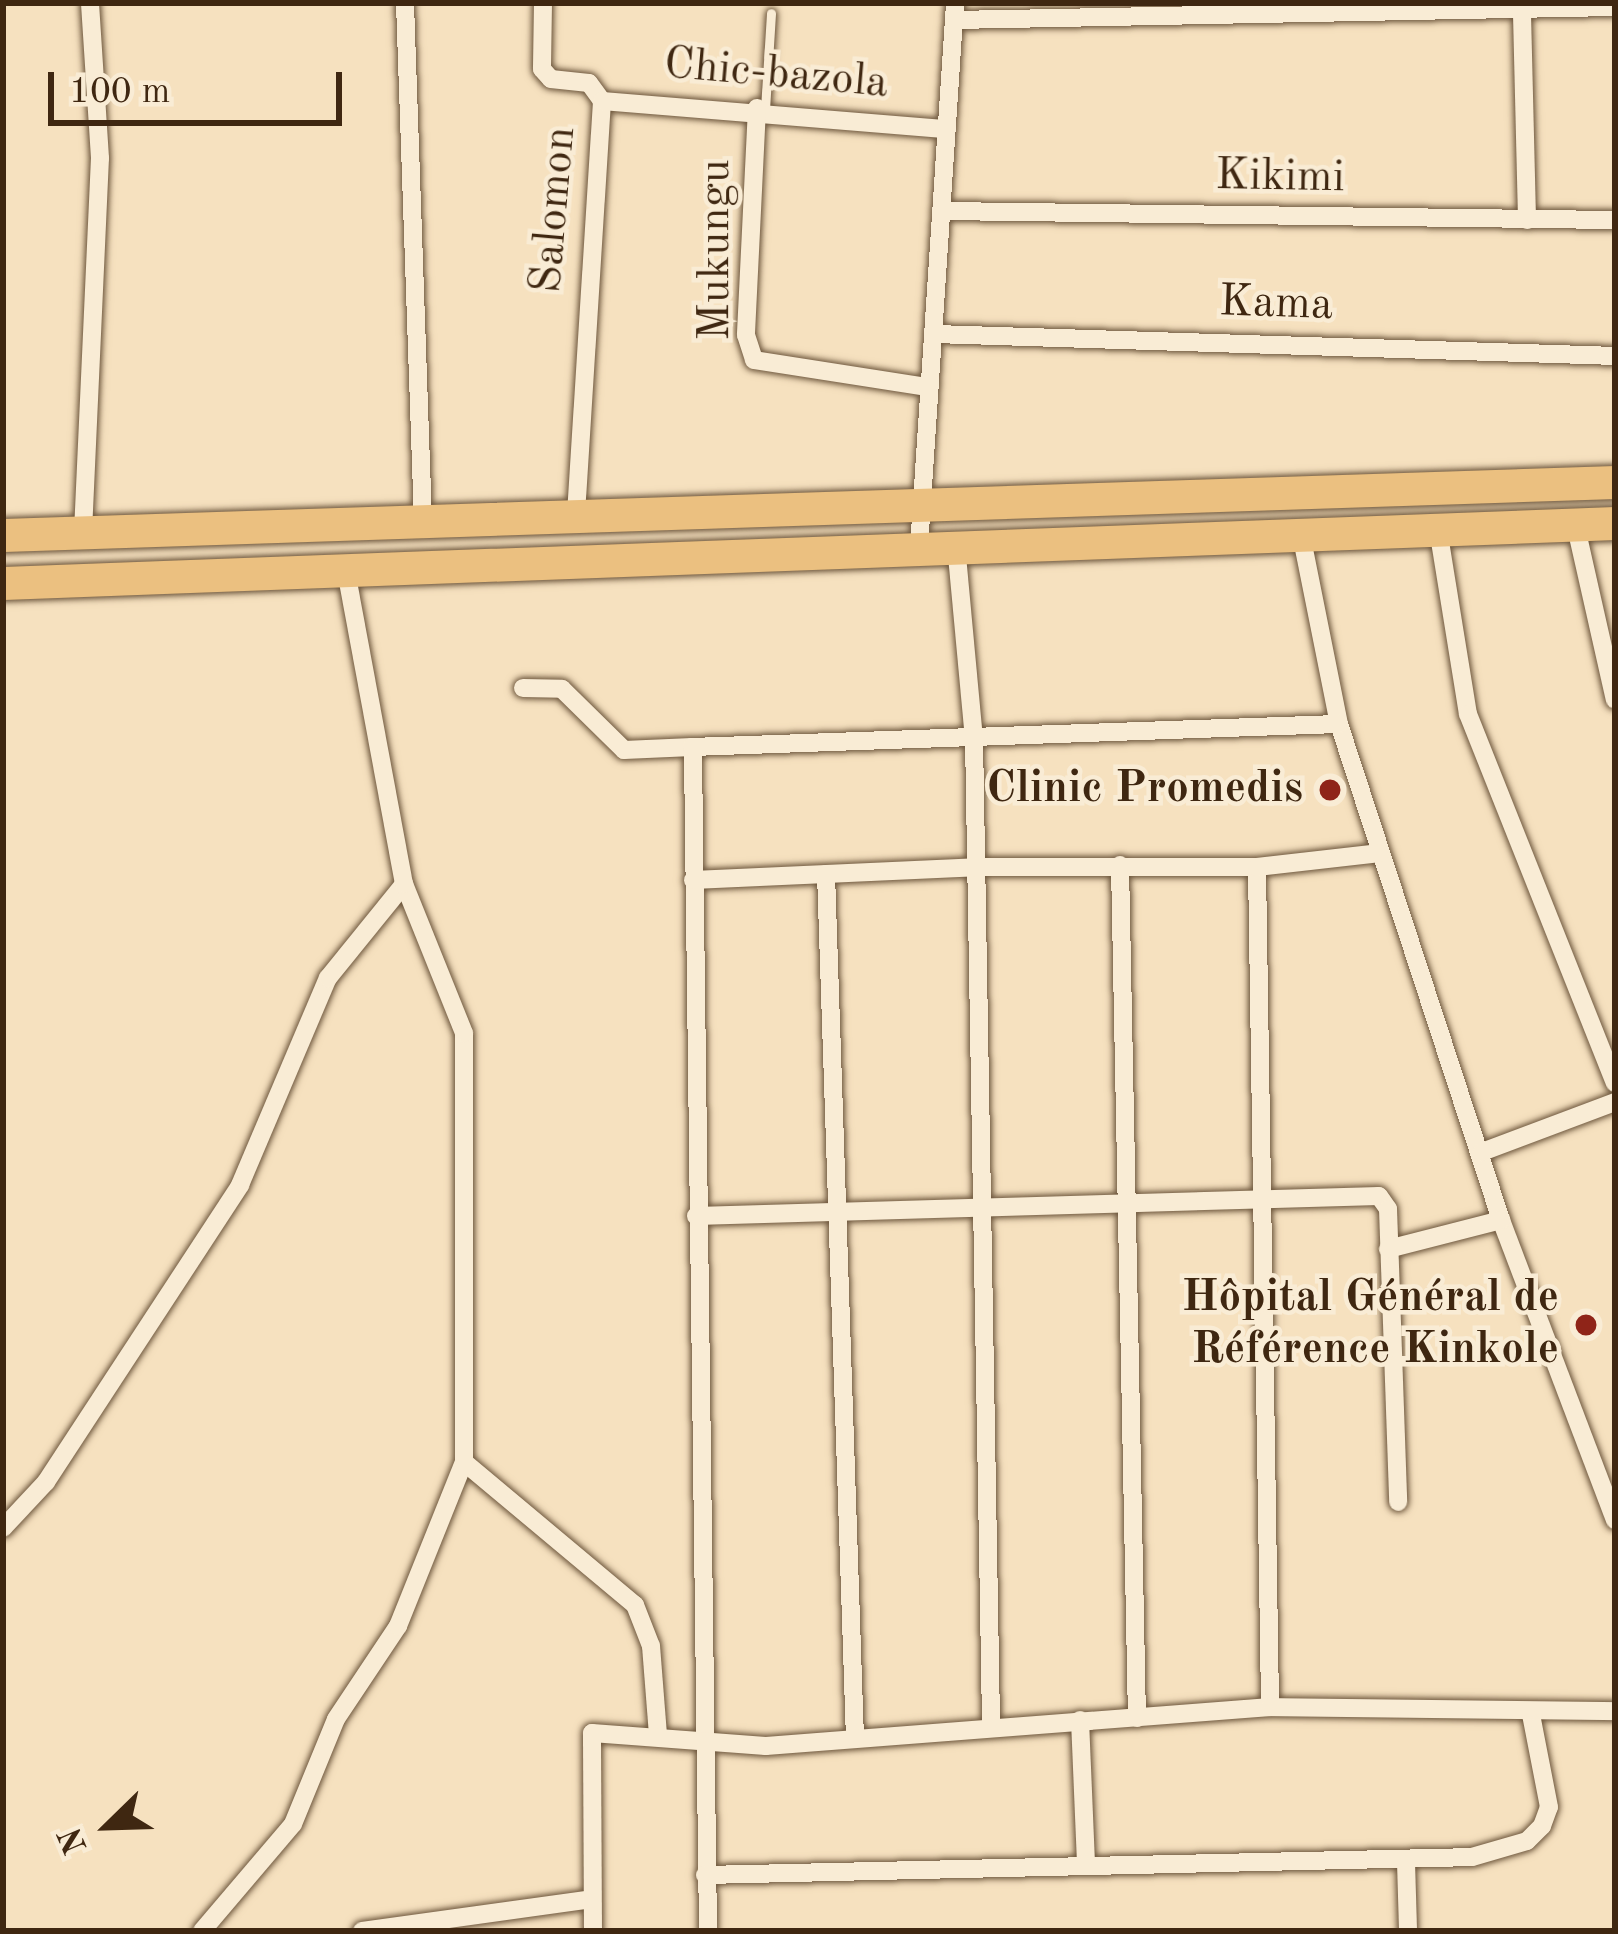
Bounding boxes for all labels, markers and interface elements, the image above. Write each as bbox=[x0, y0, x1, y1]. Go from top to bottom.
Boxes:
street label: Chic-bazola bbox=[662, 38, 890, 112]
scale bar bbox=[54, 48, 348, 122]
text: 100 m bbox=[69, 75, 170, 111]
street label: Salomon bbox=[521, 124, 589, 296]
street label: Kikimi bbox=[1215, 150, 1345, 206]
street label: Mukungu bbox=[690, 159, 744, 341]
street label: Kama bbox=[1218, 276, 1334, 334]
place label: Clinic Promedis bbox=[986, 763, 1303, 817]
marker: Clinic Promedis bbox=[1314, 774, 1346, 806]
place label: Hôpital Général de Référence Kinkole bbox=[1182, 1272, 1559, 1378]
marker: Hôpital Général de Référence Kinkole bbox=[1570, 1309, 1602, 1341]
north arrow bbox=[48, 1766, 168, 1886]
text: N bbox=[54, 1822, 95, 1858]

